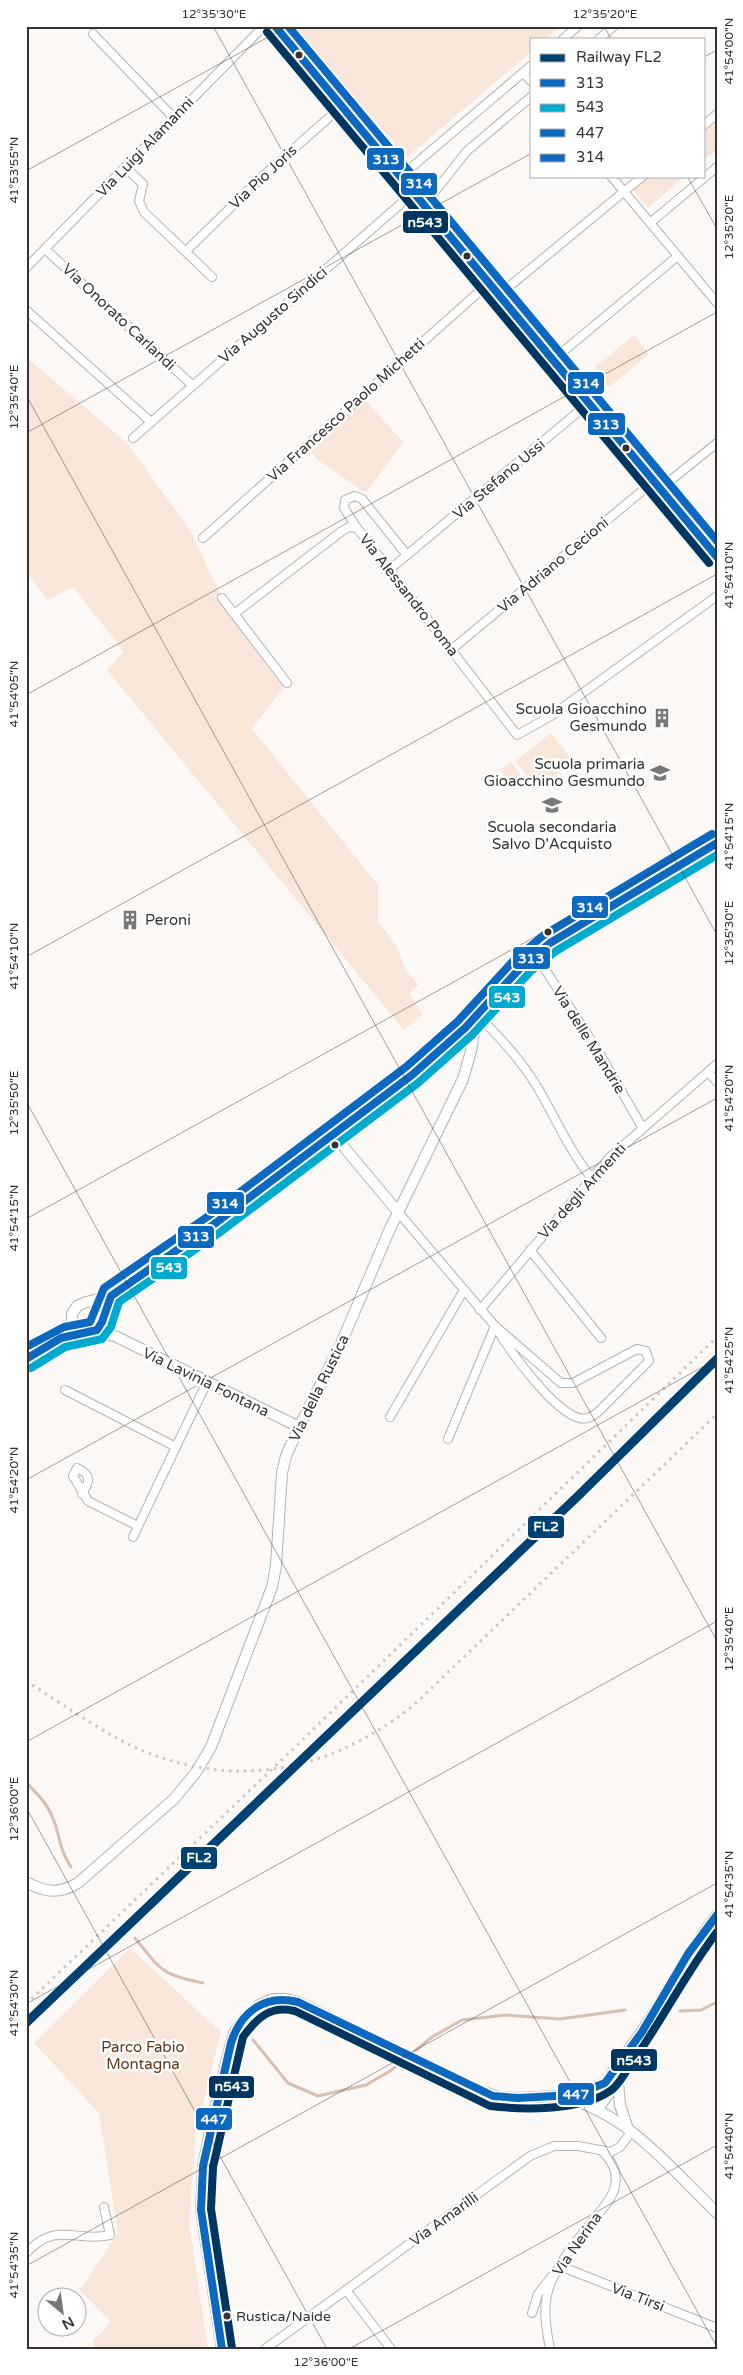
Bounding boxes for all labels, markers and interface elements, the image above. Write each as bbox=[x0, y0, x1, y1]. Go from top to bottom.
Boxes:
text: 12°35'30"E bbox=[181, 7, 247, 21]
text: 12°35'20"E bbox=[572, 7, 638, 21]
text: 41°54'00"N bbox=[722, 18, 736, 85]
legend bbox=[530, 38, 706, 178]
text: Railway FL2 bbox=[576, 48, 662, 66]
unlabelled marker bbox=[294, 50, 304, 60]
text: 313 bbox=[576, 74, 604, 92]
street label: Via Luigi Alamanni bbox=[93, 93, 197, 201]
text: 543 bbox=[576, 98, 604, 116]
text: 447 bbox=[576, 124, 604, 142]
text: 41°53'55"N bbox=[7, 137, 21, 204]
street label: Via Pio Joris bbox=[225, 141, 301, 213]
line badge: 313 bbox=[366, 147, 405, 171]
text: 314 bbox=[576, 148, 604, 166]
text: 313 bbox=[373, 151, 399, 168]
line badge: 314 bbox=[400, 172, 438, 196]
text: 314 bbox=[406, 175, 432, 192]
text: 12°35'20"E bbox=[722, 194, 736, 260]
line badge: n543 bbox=[402, 210, 449, 234]
text: n543 bbox=[408, 214, 443, 231]
unlabelled marker bbox=[462, 251, 472, 261]
street label: Via Onorato Carlandi bbox=[59, 260, 179, 374]
street label: Via Augusto Sindici bbox=[215, 263, 331, 367]
street label: Via Francesco Paolo Michetti bbox=[263, 334, 429, 486]
text: 12°35'40"E bbox=[7, 364, 21, 430]
line badge: 314 bbox=[567, 371, 605, 395]
text: 314 bbox=[573, 375, 599, 392]
line badge: 313 bbox=[587, 412, 626, 436]
text: 313 bbox=[593, 416, 619, 433]
street label: Via Stefano Ussi bbox=[449, 435, 549, 523]
unlabelled marker bbox=[621, 443, 631, 453]
street label: Via Adriano Cecioni bbox=[494, 513, 612, 617]
street label: Via Alessandro Poma bbox=[355, 530, 463, 660]
text: 41°54'10"N bbox=[722, 542, 736, 609]
text: 41°54'05"N bbox=[7, 661, 21, 728]
place label: Scuola Gioacchino Gesmundo bbox=[516, 700, 647, 735]
building icon: Scuola Gioacchino Gesmundo bbox=[651, 707, 673, 729]
place label: Scuola primaria Gioacchino Gesmundo bbox=[484, 755, 645, 790]
school or university icon: Scuola primaria Gioacchino Gesmundo bbox=[649, 762, 671, 784]
school or university icon: Scuola secondaria Salvo D'Acquisto bbox=[541, 794, 563, 816]
text: 41°54'15"N bbox=[722, 803, 736, 870]
place label: Scuola secondaria Salvo D'Acquisto bbox=[487, 818, 617, 853]
line badge: 314 bbox=[571, 895, 609, 919]
text: 314 bbox=[577, 899, 603, 916]
text: 12°35'30"E bbox=[722, 900, 736, 966]
building icon: Peroni bbox=[119, 909, 141, 931]
place label: Peroni bbox=[145, 911, 191, 929]
text: 41°54'10"N bbox=[7, 923, 21, 990]
unlabelled marker bbox=[543, 927, 553, 937]
line badge: 313 bbox=[512, 946, 551, 970]
text: 313 bbox=[518, 950, 544, 967]
street label: Via delle Mandrie bbox=[549, 983, 629, 1097]
line badge: 543 bbox=[488, 985, 526, 1009]
text: 543 bbox=[494, 989, 520, 1006]
text: 41°54'20"N bbox=[722, 1065, 736, 1132]
text: 12°35'50"E bbox=[7, 1070, 21, 1136]
street label: Via degli Armenti bbox=[534, 1139, 630, 1243]
unlabelled marker bbox=[330, 1140, 340, 1150]
text: 41°54'15"N bbox=[7, 1185, 21, 1252]
line badge: 314 bbox=[206, 1191, 245, 1215]
text: 314 bbox=[212, 1195, 238, 1212]
line badge: 313 bbox=[177, 1225, 215, 1249]
text: 313 bbox=[183, 1228, 209, 1245]
line badge: 543 bbox=[150, 1256, 188, 1280]
text: 543 bbox=[156, 1259, 182, 1276]
text: 41°54'25"N bbox=[722, 1327, 736, 1394]
street label: Via della Rustica bbox=[285, 1332, 353, 1444]
street label: Via Lavinia Fontana bbox=[140, 1344, 272, 1420]
text: 41°54'20"N bbox=[7, 1447, 21, 1514]
line badge: FL2 bbox=[527, 1515, 565, 1539]
text: FL2 bbox=[533, 1518, 559, 1535]
text: 12°35'40"E bbox=[722, 1606, 736, 1672]
text: 12°36'00"E bbox=[7, 1776, 21, 1842]
line badge: FL2 bbox=[180, 1846, 218, 1870]
text: FL2 bbox=[186, 1849, 212, 1866]
text: 41°54'35"N bbox=[722, 1851, 736, 1918]
text: 41°54'30"N bbox=[7, 1970, 21, 2037]
park label: Parco Fabio Montagna bbox=[101, 2038, 185, 2073]
line badge: n543 bbox=[610, 2048, 658, 2072]
text: n543 bbox=[617, 2052, 652, 2069]
line badge: n543 bbox=[208, 2075, 255, 2099]
text: n543 bbox=[215, 2078, 250, 2095]
line badge: 447 bbox=[557, 2082, 595, 2106]
text: 447 bbox=[563, 2086, 589, 2103]
line badge: 447 bbox=[195, 2107, 233, 2131]
text: 447 bbox=[201, 2111, 227, 2128]
text: 41°54'40"N bbox=[722, 2113, 736, 2180]
street label: Via Amarilli bbox=[406, 2188, 482, 2250]
street label: Via Nerina bbox=[548, 2209, 606, 2279]
text: 41°54'35"N bbox=[7, 2232, 21, 2299]
street label: Via Tirsi bbox=[609, 2279, 667, 2315]
north arrow bbox=[38, 2288, 88, 2338]
place label: Rustica/Naide bbox=[236, 2308, 331, 2325]
marker: Rustica/Naide bbox=[222, 2311, 232, 2321]
text: N bbox=[59, 2313, 77, 2333]
text: 12°36'00"E bbox=[293, 2355, 359, 2369]

